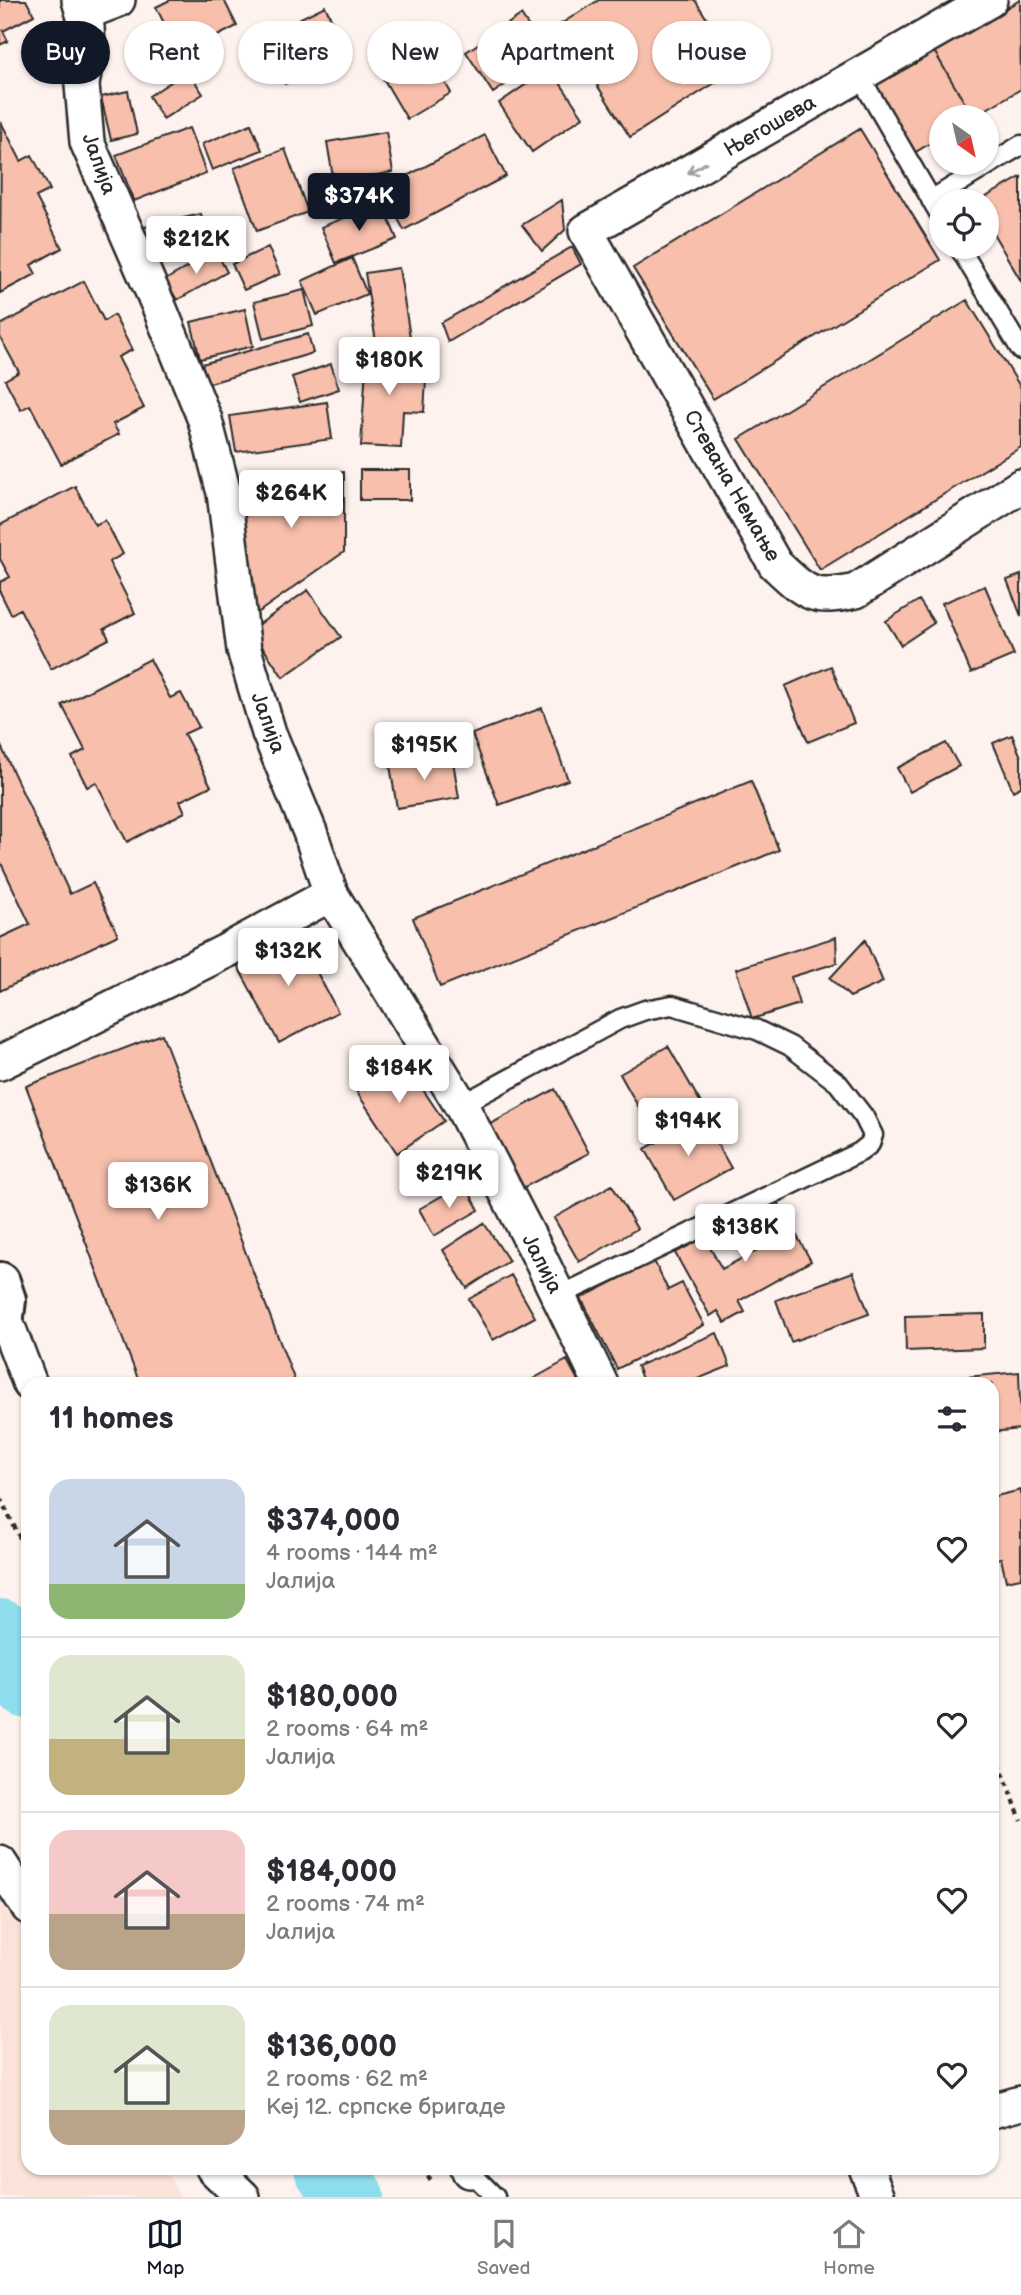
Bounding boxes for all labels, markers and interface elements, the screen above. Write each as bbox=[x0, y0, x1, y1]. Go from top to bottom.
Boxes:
chip: Buy bbox=[21, 21, 110, 84]
chip: Rent bbox=[124, 21, 224, 84]
chip: Filters bbox=[238, 21, 353, 84]
chip: New bbox=[367, 21, 463, 84]
chip: Apartment bbox=[477, 21, 638, 84]
chip: House bbox=[652, 21, 771, 84]
street label: Његошева bbox=[720, 89, 821, 162]
north arrow bbox=[929, 105, 999, 175]
map controls bbox=[929, 105, 999, 259]
street label: Јалија bbox=[76, 130, 122, 199]
one-way arrow bbox=[687, 162, 708, 175]
pin: $374K bbox=[310, 174, 408, 233]
text: $374K bbox=[324, 182, 394, 210]
button: locate bbox=[929, 189, 999, 259]
pin: $212K bbox=[147, 216, 245, 276]
text: $212K bbox=[162, 225, 230, 253]
pin: $180K bbox=[340, 338, 438, 397]
text: $180K bbox=[355, 346, 423, 374]
street label: Стевана Немање bbox=[678, 406, 786, 566]
pin: $264K bbox=[242, 470, 340, 530]
text: $264K bbox=[255, 479, 327, 507]
street label: Јалија bbox=[245, 689, 291, 758]
pin: $195K bbox=[375, 722, 473, 782]
text: $195K bbox=[390, 731, 458, 759]
pin: $132K bbox=[239, 928, 337, 988]
text: $132K bbox=[254, 937, 322, 965]
pin: $184K bbox=[350, 1046, 448, 1105]
text: $184K bbox=[365, 1054, 433, 1082]
pin: $194K bbox=[639, 1098, 737, 1158]
text: $194K bbox=[654, 1107, 722, 1135]
pin: $219K bbox=[400, 1150, 498, 1210]
text: $219K bbox=[415, 1159, 483, 1187]
pin: $136K bbox=[109, 1162, 207, 1222]
text: $136K bbox=[124, 1171, 192, 1199]
pin: $138K bbox=[696, 1204, 794, 1264]
text: $138K bbox=[711, 1213, 779, 1241]
street label: Јалија bbox=[517, 1230, 568, 1298]
icon: filters bbox=[933, 1400, 971, 1438]
text: 11 homes bbox=[49, 1401, 173, 1437]
text: $374,000 bbox=[266, 1503, 400, 1539]
icon: home bbox=[105, 1507, 189, 1591]
icon: heart bbox=[933, 1530, 971, 1568]
text: 4 rooms · 144 m² bbox=[266, 1539, 438, 1567]
text: Јалија bbox=[266, 1567, 335, 1595]
text: $180,000 bbox=[266, 1679, 398, 1715]
icon: home bbox=[105, 1683, 189, 1767]
icon: heart bbox=[933, 1706, 971, 1744]
text: 2 rooms · 64 m² bbox=[266, 1715, 428, 1743]
text: Јалија bbox=[266, 1743, 335, 1771]
text: $184,000 bbox=[266, 1854, 397, 1890]
icon: home bbox=[105, 1858, 189, 1942]
icon: heart bbox=[933, 1881, 971, 1919]
text: 2 rooms · 74 m² bbox=[266, 1890, 425, 1918]
text: Јалија bbox=[266, 1918, 335, 1946]
text: $136,000 bbox=[266, 2029, 397, 2065]
icon: home bbox=[105, 2033, 189, 2117]
icon: heart bbox=[933, 2056, 971, 2094]
text: 2 rooms · 62 m² bbox=[266, 2065, 428, 2093]
text: Кеј 12. српске бригаде bbox=[266, 2093, 506, 2121]
tab: Map bbox=[146, 2215, 184, 2280]
tab: Saved bbox=[477, 2215, 530, 2280]
tab: Home bbox=[823, 2215, 875, 2280]

